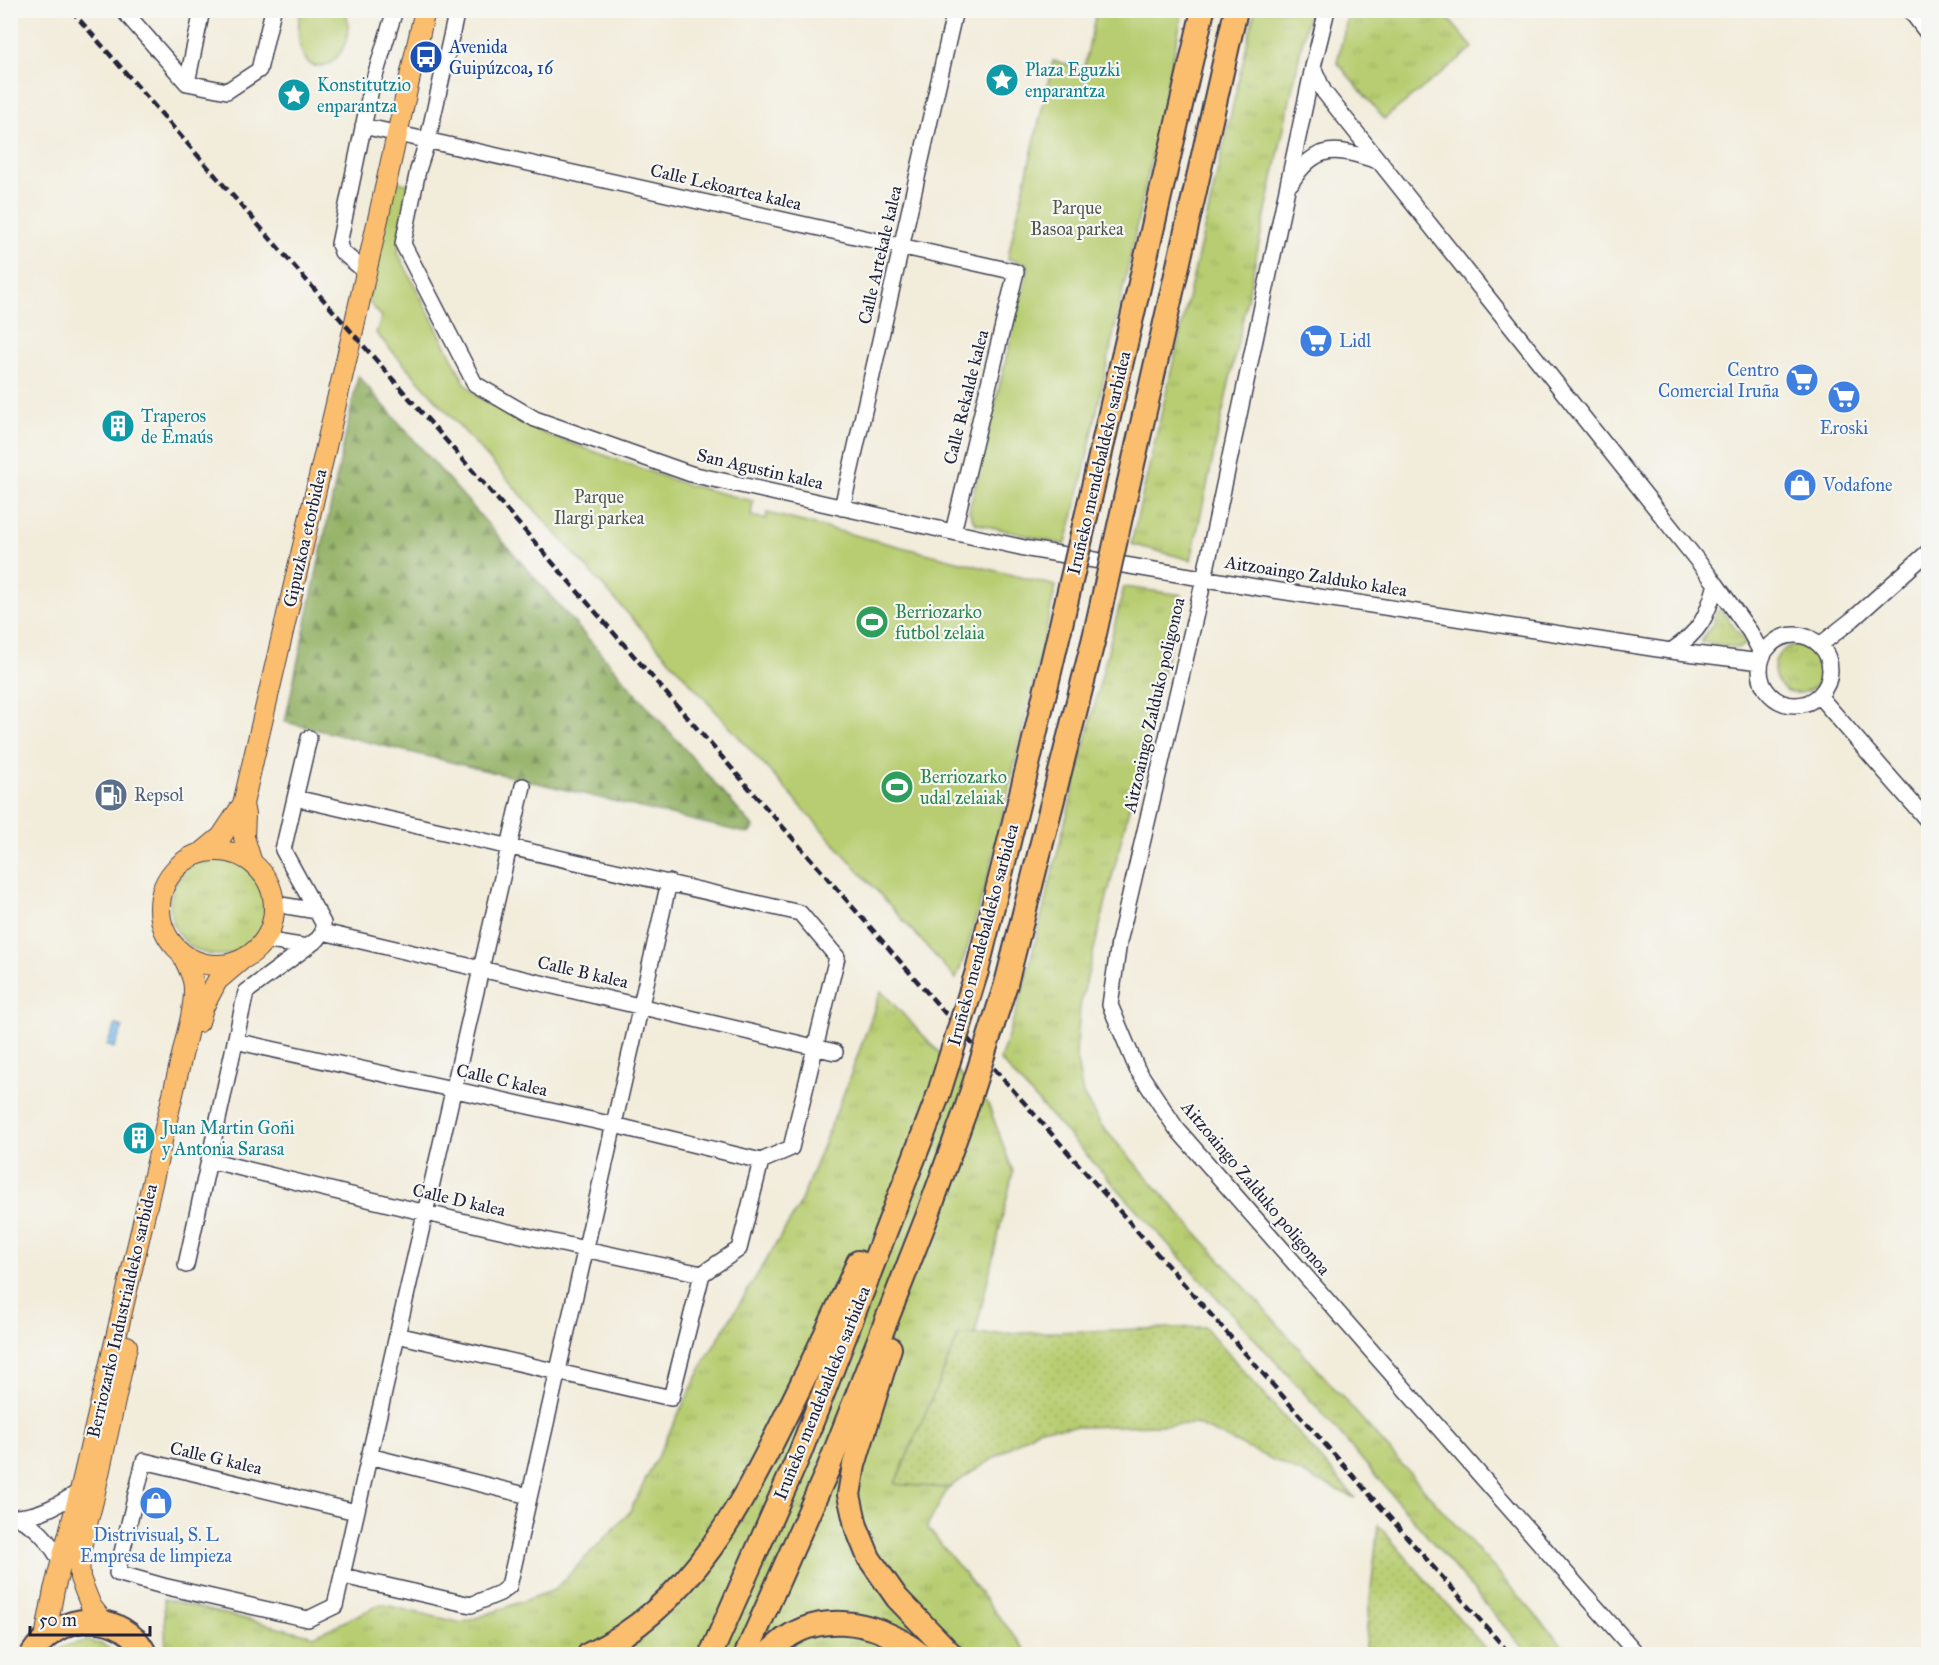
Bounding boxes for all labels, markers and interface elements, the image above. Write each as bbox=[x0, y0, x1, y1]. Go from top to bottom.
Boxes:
place label: Avenida Guipúzcoa, 16 bbox=[448, 36, 554, 79]
bus stop icon: Avenida Guipúzcoa, 16 bbox=[408, 39, 444, 75]
place label: Plaza Eguzki enparantza bbox=[1025, 59, 1120, 102]
place icon: Plaza Eguzki enparantza bbox=[984, 62, 1020, 98]
place label: Konstitutzio enparantza bbox=[317, 74, 411, 117]
place icon: Konstitutzio enparantza bbox=[276, 77, 312, 113]
street label: Calle Lekoartea kalea bbox=[648, 159, 804, 215]
street label: Calle Artekale kalea bbox=[853, 183, 907, 326]
park label: Parque Basoa parkea bbox=[1030, 197, 1124, 240]
supermarket icon: Lidl bbox=[1298, 323, 1334, 359]
street label: Calle Rekalde kalea bbox=[939, 327, 993, 467]
place label: Lidl bbox=[1339, 330, 1371, 352]
street label: Iruñeko mendebaldeko sarbidea bbox=[1063, 349, 1136, 577]
place label: Centro Comercial Iruña bbox=[1658, 359, 1779, 402]
supermarket icon: Centro Comercial Iruña bbox=[1784, 362, 1820, 398]
supermarket icon: Eroski bbox=[1826, 379, 1862, 415]
place label: Traperos de Emaús bbox=[141, 405, 213, 448]
building icon: Traperos de Emaús bbox=[100, 408, 136, 444]
place label: Eroski bbox=[1820, 417, 1868, 439]
street label: San Agustin kalea bbox=[694, 444, 826, 495]
street label: Gipuzkoa etorbidea bbox=[278, 466, 332, 609]
shop icon: Vodafone bbox=[1782, 467, 1818, 503]
place label: Vodafone bbox=[1822, 474, 1893, 496]
park label: Parque Ilargi parkea bbox=[554, 486, 645, 530]
street label: Aitzoaingo Zalduko kalea bbox=[1222, 551, 1409, 602]
street label: Aitzoaingo Zalduko poligonoa bbox=[1118, 595, 1191, 816]
place label: Berriozarko futbol zelaia bbox=[895, 601, 985, 644]
sports icon: Berriozarko futbol zelaia bbox=[854, 604, 890, 640]
place label: Berriozarko udal zelaiak bbox=[920, 766, 1007, 809]
sports icon: Berriozarko udal zelaiak bbox=[879, 769, 915, 805]
fuel station icon: Repsol bbox=[93, 777, 129, 813]
place label: Repsol bbox=[134, 784, 184, 806]
street label: Iruñeko mendebaldeko sarbidea bbox=[943, 821, 1023, 1048]
street label: Calle B kalea bbox=[535, 951, 631, 993]
street label: Calle C kalea bbox=[454, 1059, 550, 1101]
street label: Aitzoaingo Zalduko poligonoa bbox=[1175, 1096, 1335, 1280]
place label: Juan Martin Goñi y Antonia Sarasa bbox=[160, 1117, 295, 1160]
building icon: Juan Martin Goñi y Antonia Sarasa bbox=[121, 1120, 157, 1156]
street label: Calle D kalea bbox=[410, 1179, 508, 1221]
street label: Berriozarko Industrialdeko sarbidea bbox=[82, 1181, 162, 1440]
street label: Iruñeko mendebaldeko sarbidea bbox=[769, 1282, 875, 1503]
street label: Calle G kalea bbox=[168, 1437, 265, 1479]
shop icon: Distrivisual, S. L Empresa de limpieza bbox=[138, 1485, 174, 1521]
place label: Distrivisual, S. L Empresa de limpieza bbox=[80, 1524, 232, 1567]
scale bar bbox=[30, 1599, 150, 1637]
text: 50 m bbox=[39, 1609, 77, 1631]

